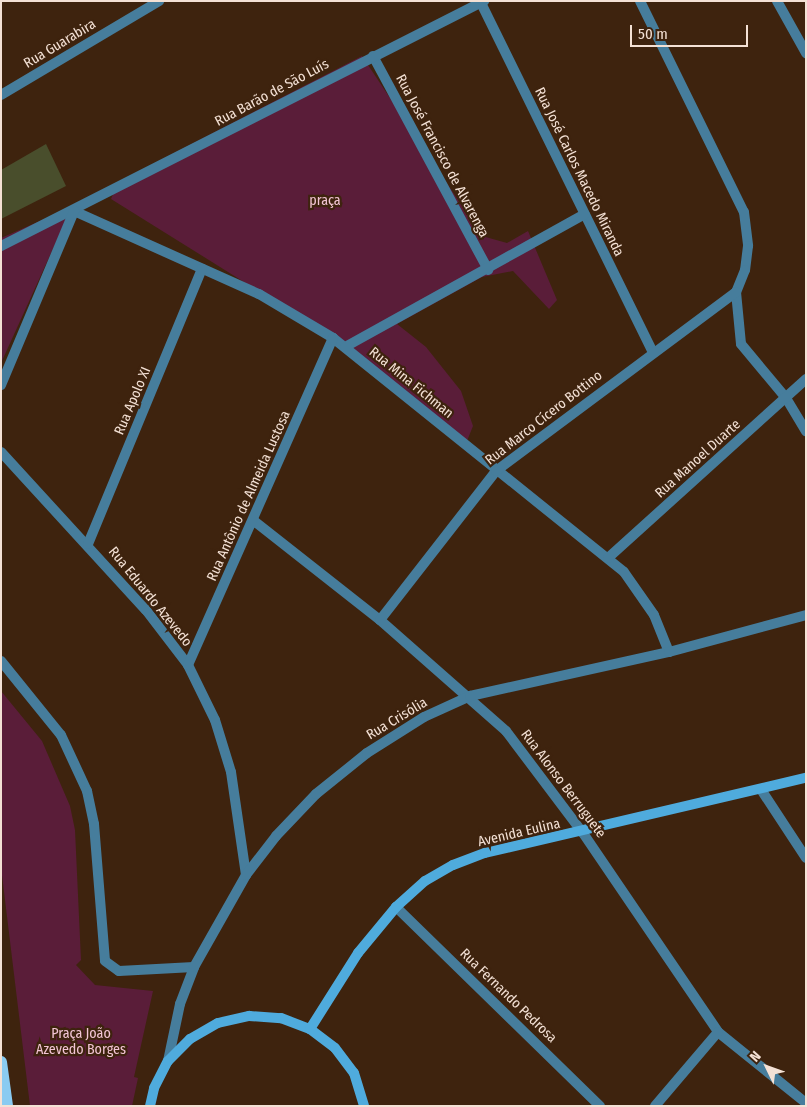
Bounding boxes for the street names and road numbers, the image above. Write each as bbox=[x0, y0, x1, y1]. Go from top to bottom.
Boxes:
street label: Rua Guarabira bbox=[21, 16, 99, 72]
street label: Rua Barão de São Luís bbox=[212, 56, 332, 130]
street label: Rua José Francisco de Alvarenga bbox=[392, 72, 492, 240]
street label: Rua José Carlos Macedo Miranda bbox=[531, 85, 627, 259]
street label: Rua Mina Fichman bbox=[365, 344, 457, 422]
street label: Rua Apolo XI bbox=[111, 365, 155, 437]
street label: Rua Marco Cícero Bottino bbox=[482, 367, 606, 469]
street label: Rua Antônio de Almeida Lustosa bbox=[204, 408, 294, 584]
street label: Rua Manoel Duarte bbox=[652, 416, 744, 502]
street label: Rua Eduardo Azevedo bbox=[105, 544, 195, 650]
street label: Rua Crisólia bbox=[364, 694, 430, 744]
street label: Rua Alonso Berruguete bbox=[517, 727, 609, 841]
street label: Avenida Eulina bbox=[476, 815, 562, 851]
street label: Rua Fernando Pedrosa bbox=[456, 945, 560, 1047]

